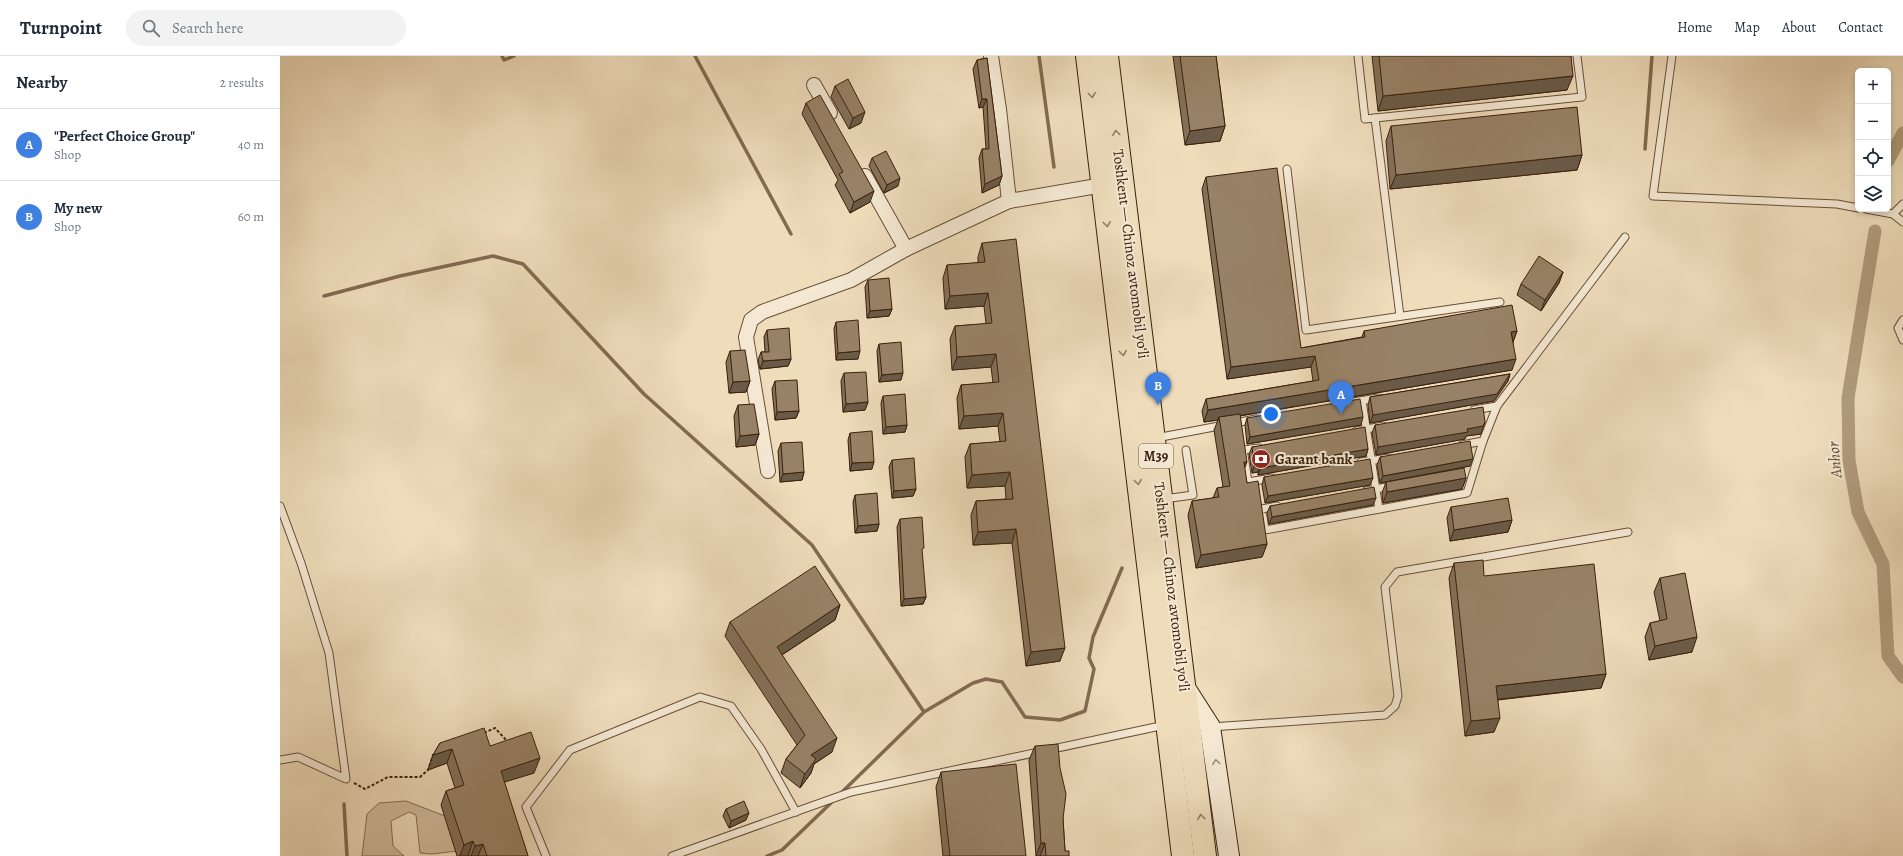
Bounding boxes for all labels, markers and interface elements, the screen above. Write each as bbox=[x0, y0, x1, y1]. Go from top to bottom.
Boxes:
search box bbox=[126, 10, 406, 46]
text: Turnpoint bbox=[20, 15, 102, 41]
icon: search bbox=[140, 17, 162, 39]
text: Search here bbox=[172, 18, 243, 38]
text: Home bbox=[1677, 18, 1712, 37]
text: Map bbox=[1734, 18, 1760, 37]
text: About bbox=[1782, 18, 1816, 37]
text: Contact bbox=[1838, 18, 1883, 37]
map controls bbox=[1855, 68, 1891, 212]
button: + bbox=[1855, 68, 1891, 104]
text: Nearby bbox=[16, 71, 67, 94]
text: 2 results bbox=[220, 74, 264, 91]
one-way arrow bbox=[1087, 92, 1096, 98]
button: − bbox=[1855, 104, 1891, 140]
text: "Perfect Choice Group" bbox=[54, 126, 195, 146]
one-way arrow bbox=[1112, 129, 1121, 136]
text: A bbox=[25, 136, 33, 153]
text: 40 m bbox=[238, 136, 264, 153]
button: locate bbox=[1855, 140, 1891, 176]
text: Shop bbox=[54, 146, 81, 163]
street label: Toshkent — Chinoz avtomobil yoʻli bbox=[1108, 148, 1154, 360]
button: layers bbox=[1855, 176, 1891, 212]
text: My new bbox=[54, 198, 102, 218]
text: B bbox=[25, 208, 33, 225]
text: 60 m bbox=[238, 208, 264, 225]
text: Shop bbox=[54, 218, 81, 235]
one-way arrow bbox=[1102, 221, 1111, 227]
one-way arrow bbox=[1118, 350, 1127, 356]
pin: B bbox=[1145, 372, 1171, 405]
pin: A bbox=[1328, 381, 1354, 414]
your location bbox=[1261, 404, 1281, 424]
water label: Anhor bbox=[1822, 440, 1848, 480]
road number: M39 bbox=[1139, 444, 1173, 468]
bank icon: Garant bank bbox=[1250, 448, 1272, 470]
place label: Garant bank bbox=[1275, 449, 1353, 469]
one-way arrow bbox=[1133, 479, 1142, 485]
street label: Toshkent — Chinoz avtomobil yoʻli bbox=[1149, 481, 1195, 693]
one-way arrow bbox=[1212, 759, 1221, 765]
one-way arrow bbox=[1197, 814, 1206, 820]

